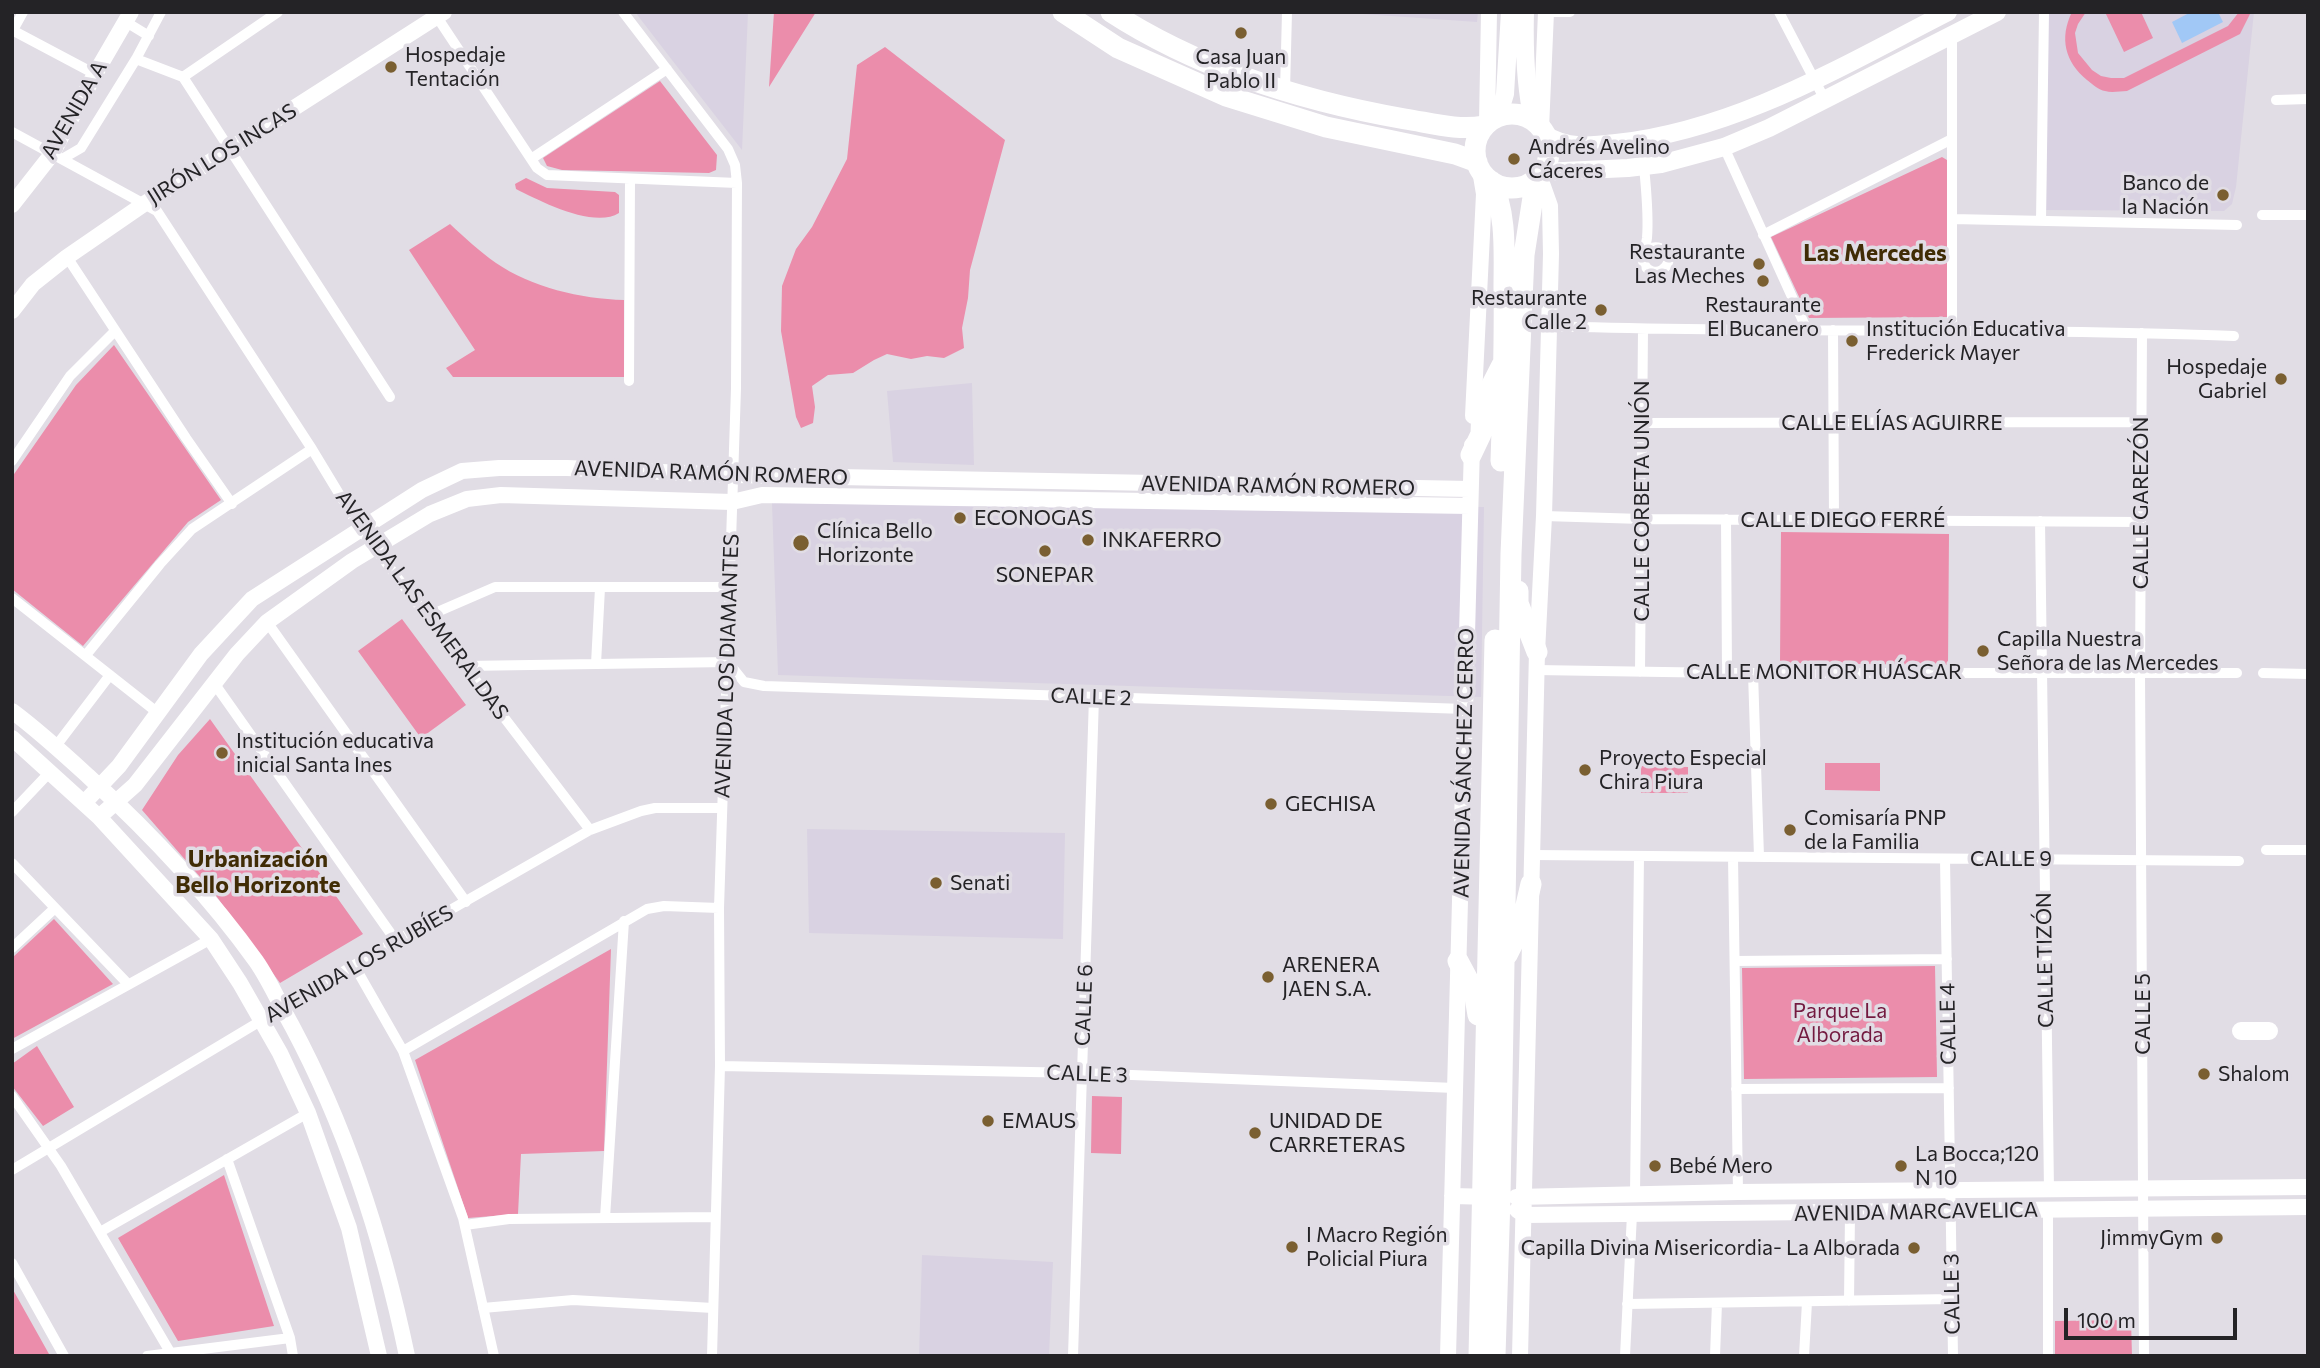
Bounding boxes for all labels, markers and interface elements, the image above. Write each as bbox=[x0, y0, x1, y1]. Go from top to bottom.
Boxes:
marker: Casa Juan Pablo II bbox=[1233, 25, 1249, 41]
place label: Hospedaje Tentación bbox=[405, 42, 506, 92]
place label: Casa Juan Pablo II bbox=[1196, 44, 1286, 94]
street label: AVENIDA A bbox=[36, 56, 112, 164]
marker: Hospedaje Tentación bbox=[383, 59, 399, 75]
street label: JIRÓN LOS INCAS bbox=[143, 98, 301, 210]
place label: Andrés Avelino Cáceres bbox=[1528, 134, 1670, 184]
marker: Andrés Avelino Cáceres bbox=[1506, 151, 1522, 167]
place label: Banco de la Nación bbox=[2121, 170, 2209, 220]
marker: Banco de la Nación bbox=[2215, 187, 2231, 203]
place label: Restaurante Las Meches bbox=[1629, 239, 1745, 289]
district label: Las Mercedes bbox=[1803, 239, 1947, 267]
marker: Restaurante Las Meches bbox=[1751, 256, 1767, 272]
marker: Restaurante El Bucanero bbox=[1755, 273, 1771, 289]
place label: Restaurante Calle 2 bbox=[1471, 285, 1587, 335]
place label: Restaurante El Bucanero bbox=[1705, 292, 1821, 342]
marker: Restaurante Calle 2 bbox=[1593, 302, 1609, 318]
place label: Institución Educativa Frederick Mayer bbox=[1866, 316, 2065, 366]
marker: Institución Educativa Frederick Mayer bbox=[1844, 333, 1860, 349]
place label: Hospedaje Gabriel bbox=[2166, 354, 2267, 404]
marker: Hospedaje Gabriel bbox=[2273, 371, 2289, 387]
street label: CALLE CORBETA UNIÓN bbox=[1629, 380, 1655, 622]
street label: CALLE ELÍAS AGUIRRE bbox=[1781, 410, 2003, 436]
street label: CALLE GAREZÓN bbox=[2128, 417, 2154, 589]
street label: AVENIDA RAMÓN ROMERO bbox=[574, 456, 848, 490]
street label: AVENIDA RAMÓN ROMERO bbox=[1141, 471, 1415, 501]
street label: AVENIDA LAS ESMERALDAS bbox=[330, 485, 514, 725]
place label: ECONOGAS bbox=[974, 505, 1093, 531]
street label: CALLE DIEGO FERRÉ bbox=[1741, 507, 1945, 533]
marker: ECONOGAS bbox=[952, 510, 968, 526]
place label: Clínica Bello Horizonte bbox=[817, 518, 933, 568]
place label: INKAFERRO bbox=[1102, 527, 1222, 553]
marker: INKAFERRO bbox=[1080, 532, 1096, 548]
street label: AVENIDA LOS DIAMANTES bbox=[710, 533, 744, 799]
marker: Clínica Bello Horizonte bbox=[791, 533, 811, 553]
marker: SONEPAR bbox=[1037, 543, 1053, 559]
place label: SONEPAR bbox=[996, 562, 1094, 588]
place label: Capilla Nuestra Señora de las Mercedes bbox=[1997, 626, 2219, 676]
street label: AVENIDA SÁNCHEZ CERRO bbox=[1449, 628, 1479, 898]
marker: Capilla Nuestra Señora de las Mercedes bbox=[1975, 643, 1991, 659]
street label: CALLE MONITOR HUÁSCAR bbox=[1686, 659, 1962, 685]
street label: CALLE 2 bbox=[1050, 683, 1132, 711]
place label: Institución educativa inicial Santa Ines bbox=[236, 728, 434, 778]
marker: Institución educativa inicial Santa Ines bbox=[214, 745, 230, 761]
place label: Proyecto Especial Chira Piura bbox=[1599, 745, 1767, 795]
marker: Proyecto Especial Chira Piura bbox=[1577, 762, 1593, 778]
place label: GECHISA bbox=[1285, 791, 1376, 817]
marker: GECHISA bbox=[1263, 796, 1279, 812]
place label: Comisaría PNP de la Familia bbox=[1804, 805, 1946, 855]
marker: Comisaría PNP de la Familia bbox=[1782, 822, 1798, 838]
district label: Urbanización Bello Horizonte bbox=[175, 845, 341, 899]
street label: CALLE 9 bbox=[1970, 846, 2052, 872]
place label: Senati bbox=[950, 870, 1010, 896]
marker: Senati bbox=[928, 875, 944, 891]
street label: CALLE TIZÓN bbox=[2031, 892, 2059, 1028]
street label: AVENIDA LOS RUBÍES bbox=[260, 900, 458, 1028]
place label: ARENERA JAEN S.A. bbox=[1282, 952, 1380, 1002]
street label: CALLE 6 bbox=[1070, 964, 1098, 1046]
marker: ARENERA JAEN S.A. bbox=[1260, 969, 1276, 985]
street label: CALLE 5 bbox=[2130, 973, 2156, 1055]
street label: CALLE 4 bbox=[1935, 983, 1961, 1065]
park label: Parque La Alborada bbox=[1793, 998, 1887, 1048]
street label: CALLE 3 bbox=[1046, 1060, 1128, 1088]
place label: Shalom bbox=[2218, 1061, 2290, 1087]
marker: Shalom bbox=[2196, 1066, 2212, 1082]
place label: EMAUS bbox=[1002, 1108, 1076, 1134]
place label: UNIDAD DE CARRETERAS bbox=[1269, 1108, 1405, 1158]
marker: EMAUS bbox=[980, 1113, 996, 1129]
marker: UNIDAD DE CARRETERAS bbox=[1247, 1125, 1263, 1141]
place label: La Bocca;120 N 10 bbox=[1915, 1141, 2039, 1191]
place label: Bebé Mero bbox=[1669, 1153, 1773, 1179]
marker: Bebé Mero bbox=[1647, 1158, 1663, 1174]
marker: La Bocca;120 N 10 bbox=[1893, 1158, 1909, 1174]
street label: AVENIDA MARCAVELICA bbox=[1794, 1197, 2038, 1227]
place label: I Macro Región Policial Piura bbox=[1306, 1222, 1448, 1272]
place label: JimmyGym bbox=[2100, 1225, 2203, 1251]
marker: JimmyGym bbox=[2209, 1230, 2225, 1246]
place label: Capilla Divina Misericordia- La Alborada bbox=[1521, 1235, 1900, 1261]
marker: I Macro Región Policial Piura bbox=[1284, 1239, 1300, 1255]
marker: Capilla Divina Misericordia- La Alborada bbox=[1906, 1240, 1922, 1256]
street label: CALLE 3 bbox=[1939, 1253, 1965, 1335]
scale bar bbox=[2068, 1294, 2241, 1338]
text: 100 m bbox=[2077, 1307, 2136, 1332]

